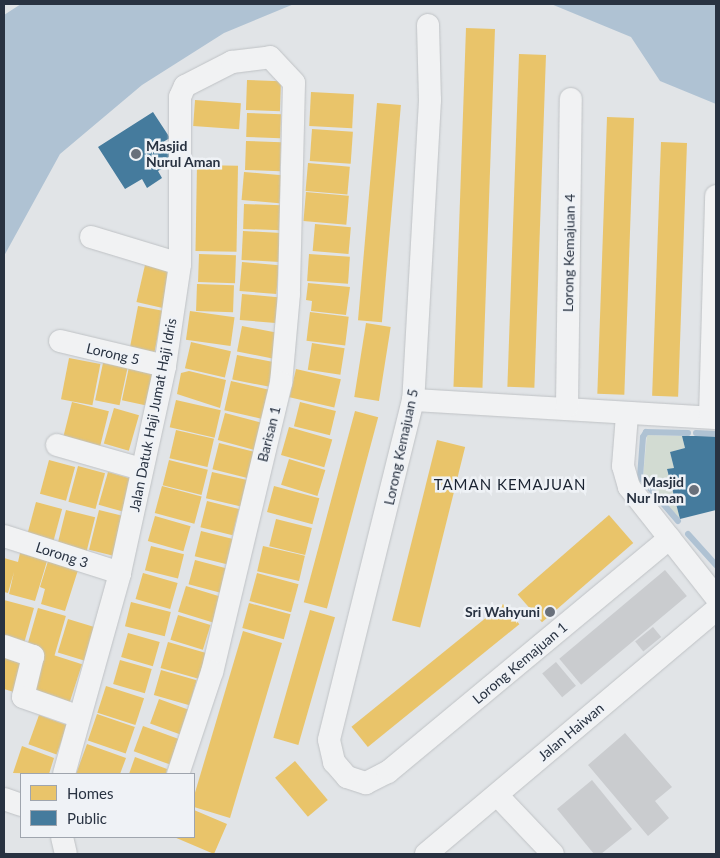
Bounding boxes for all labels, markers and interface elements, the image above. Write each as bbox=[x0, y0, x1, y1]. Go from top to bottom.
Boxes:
place label: Masjid Nurul Aman bbox=[146, 138, 221, 170]
marker: Masjid Nurul Aman bbox=[130, 148, 142, 160]
street label: Lorong Kemajuan 4 bbox=[560, 194, 578, 312]
street label: Jalan Datuk Haji Jumat Haji Idris bbox=[126, 317, 180, 513]
street label: Lorong 5 bbox=[85, 340, 141, 368]
street label: Lorong Kemajuan 5 bbox=[380, 387, 422, 507]
street label: Barisan 1 bbox=[254, 404, 284, 464]
place label: Masjid Nur Iman bbox=[626, 474, 684, 507]
district label: TAMAN KEMAJUAN bbox=[432, 476, 588, 494]
marker: Masjid Nur Iman bbox=[688, 484, 700, 496]
street label: Lorong 3 bbox=[34, 539, 90, 571]
place label: Sri Wahyuni bbox=[465, 604, 540, 620]
marker: Sri Wahyuni bbox=[544, 606, 556, 618]
street label: Lorong Kemajuan 1 bbox=[469, 619, 571, 707]
street label: Jalan Haiwan bbox=[535, 700, 607, 764]
legend bbox=[20, 773, 195, 838]
text: Homes bbox=[67, 784, 113, 802]
text: Public bbox=[67, 809, 107, 827]

